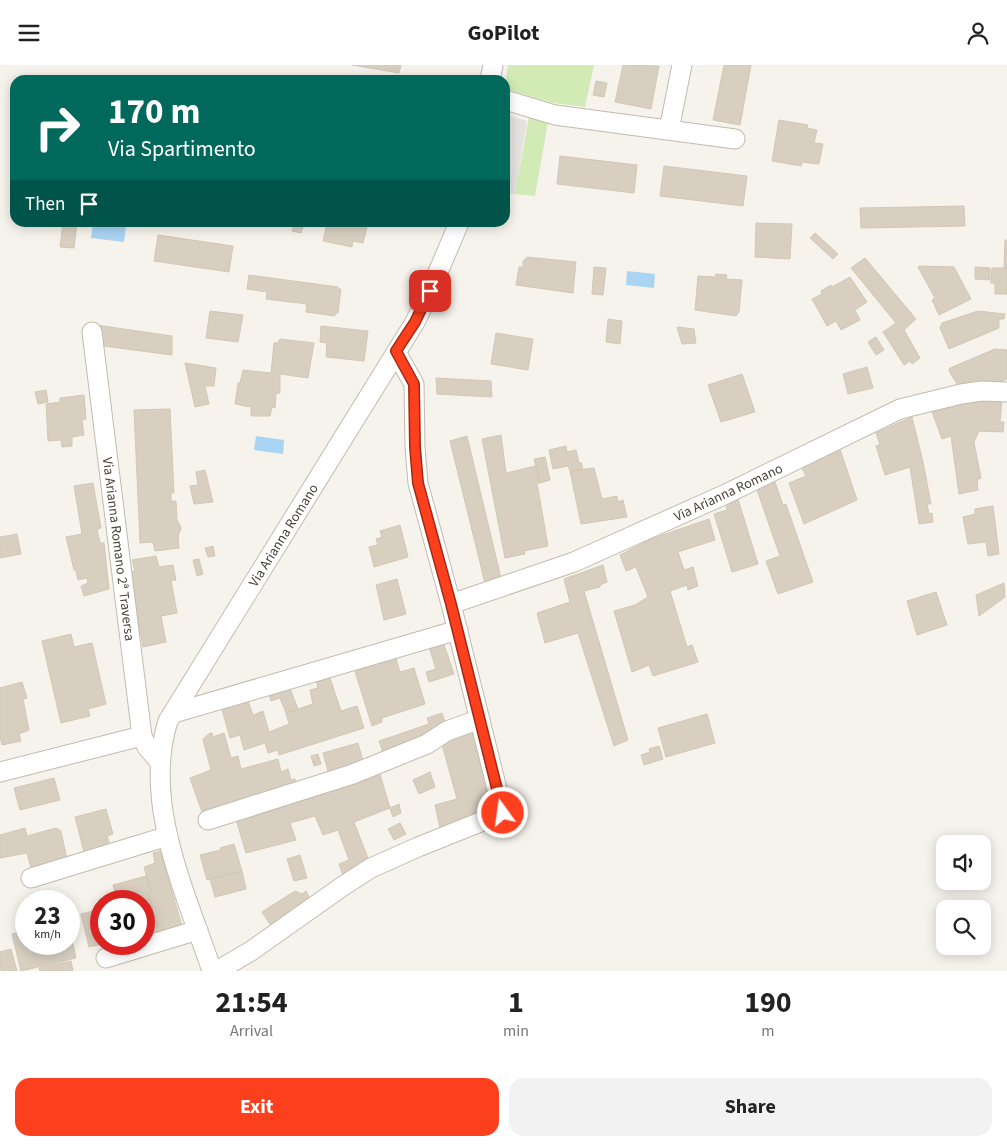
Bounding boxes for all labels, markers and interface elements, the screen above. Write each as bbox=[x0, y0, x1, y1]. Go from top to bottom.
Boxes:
text: GoPilot bbox=[468, 17, 539, 49]
icon: menu bbox=[15, 19, 43, 47]
icon: person bbox=[964, 19, 992, 47]
text: 170 m bbox=[108, 87, 200, 137]
icon: right bbox=[25, 95, 90, 160]
text: Via Spartimento bbox=[108, 133, 256, 165]
icon: arrive bbox=[75, 190, 103, 218]
text: Then bbox=[25, 191, 65, 218]
pin bbox=[409, 270, 451, 312]
icon: arrive bbox=[416, 277, 444, 305]
street label: Via Arianna Romano 2ª Traversa bbox=[97, 456, 139, 642]
street label: Via Arianna Romano bbox=[671, 459, 786, 527]
street label: Via Arianna Romano bbox=[244, 480, 324, 591]
position arrow bbox=[476, 786, 528, 838]
map controls bbox=[936, 835, 991, 955]
button: sound bbox=[936, 835, 991, 890]
speed limit sign: 30 bbox=[90, 890, 155, 955]
text: 23 bbox=[34, 898, 61, 934]
button: search bbox=[936, 900, 991, 955]
text: km/h bbox=[34, 926, 61, 943]
text: 21:54 bbox=[215, 981, 288, 1024]
text: 1 bbox=[508, 981, 524, 1024]
text: 190 bbox=[744, 981, 792, 1024]
text: Arrival bbox=[230, 1020, 273, 1042]
text: min bbox=[503, 1020, 529, 1042]
text: m bbox=[761, 1020, 775, 1042]
button: Exit bbox=[15, 1078, 499, 1136]
button: Share bbox=[509, 1078, 992, 1136]

